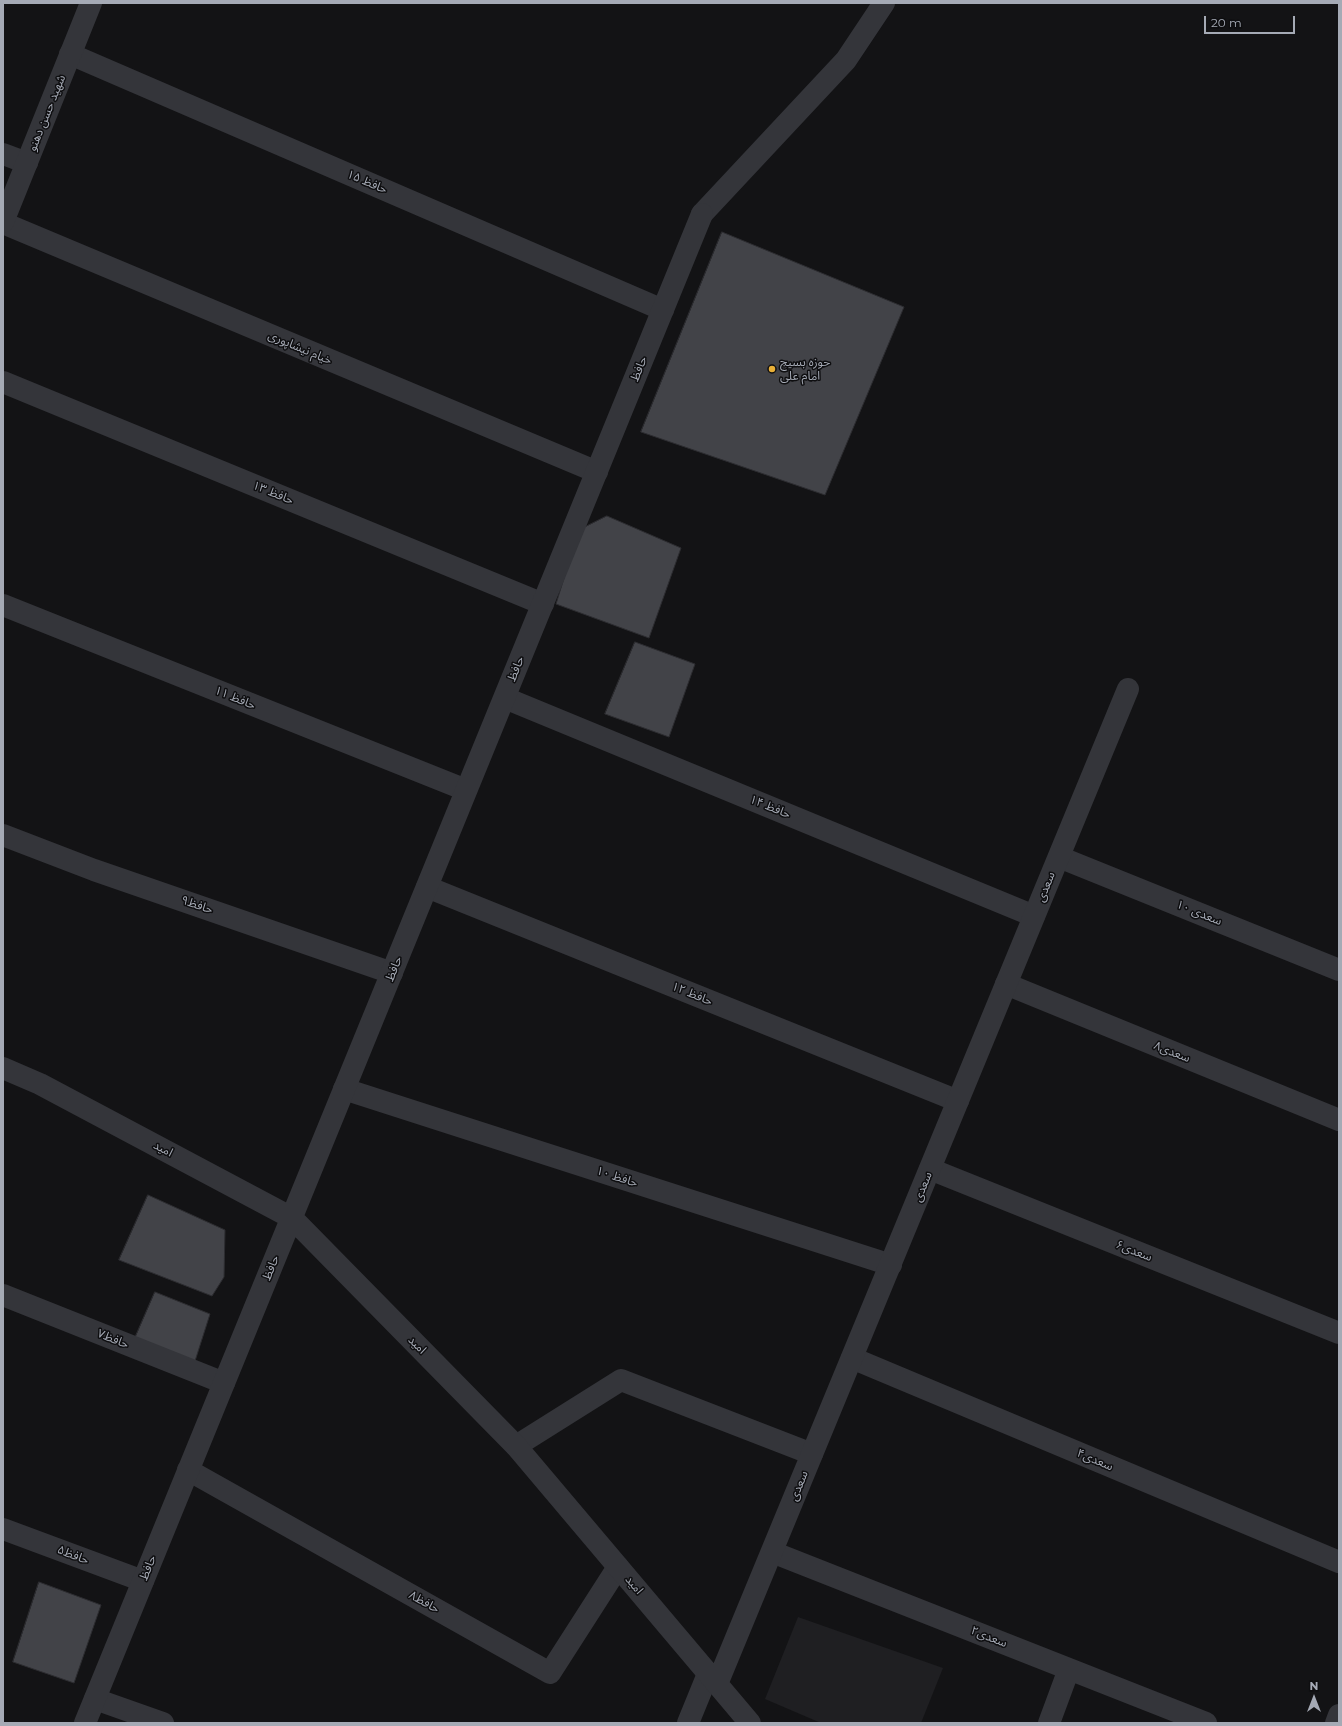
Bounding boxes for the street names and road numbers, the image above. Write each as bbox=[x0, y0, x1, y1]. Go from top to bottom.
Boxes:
street label: شهید حسن دهنو bbox=[25, 73, 69, 153]
street label: حافظ ۱۵ bbox=[345, 167, 389, 197]
street label: خیام نیشاپوری bbox=[266, 328, 334, 368]
street label: حافظ bbox=[627, 354, 651, 384]
street label: حافظ ۱۳ bbox=[250, 478, 296, 508]
street label: حافظ bbox=[504, 654, 528, 684]
street label: حافظ ۱۱ bbox=[212, 683, 258, 713]
street label: حافظ ۱۴ bbox=[747, 792, 793, 822]
street label: سعدی bbox=[1033, 870, 1059, 904]
street label: حافظ۹ bbox=[179, 893, 215, 917]
street label: سعدی ۱۰ bbox=[1174, 897, 1224, 929]
street label: حافظ bbox=[382, 954, 406, 984]
street label: حافظ ۱۲ bbox=[669, 979, 715, 1009]
street label: سعدی۸ bbox=[1152, 1038, 1192, 1066]
street label: امید bbox=[151, 1138, 175, 1160]
street label: حافظ ۱۰ bbox=[594, 1164, 640, 1190]
street label: سعدی bbox=[910, 1170, 936, 1204]
street label: سعدی۶ bbox=[1114, 1237, 1154, 1265]
street label: حافظ bbox=[259, 1253, 283, 1283]
street label: حافظ۷ bbox=[95, 1326, 131, 1352]
street label: امید bbox=[405, 1333, 429, 1357]
street label: سعدی۴ bbox=[1075, 1446, 1115, 1474]
street label: سعدی bbox=[786, 1469, 812, 1503]
street label: حافظ۵ bbox=[55, 1542, 91, 1568]
street label: حافظ bbox=[136, 1553, 160, 1583]
street label: امید bbox=[622, 1573, 646, 1597]
street label: حافظ۸ bbox=[406, 1588, 442, 1616]
street label: سعدی۲ bbox=[969, 1623, 1009, 1651]

